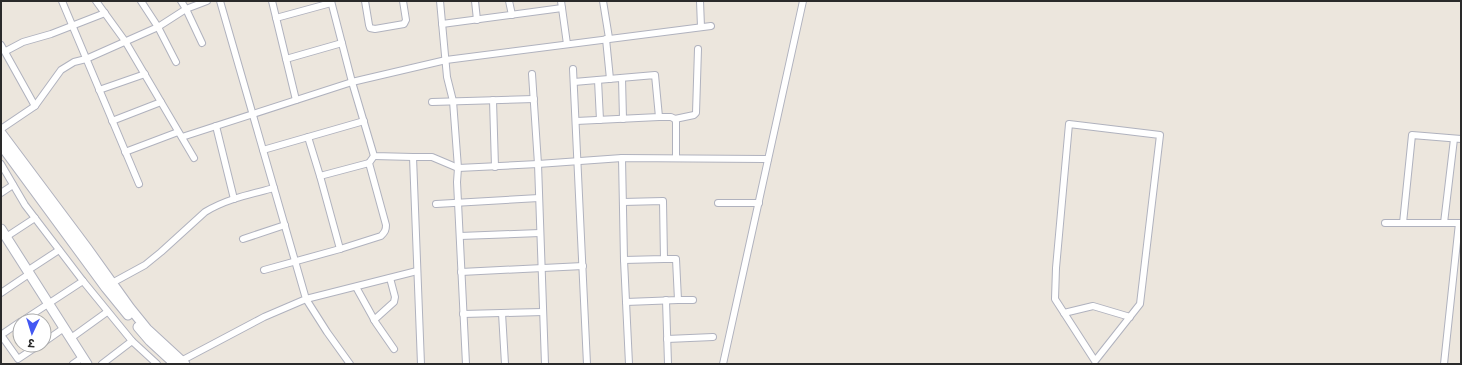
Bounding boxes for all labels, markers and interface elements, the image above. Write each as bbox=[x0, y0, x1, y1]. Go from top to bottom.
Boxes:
north arrow bbox=[12, 313, 52, 353]
text: उ bbox=[27, 335, 36, 351]

